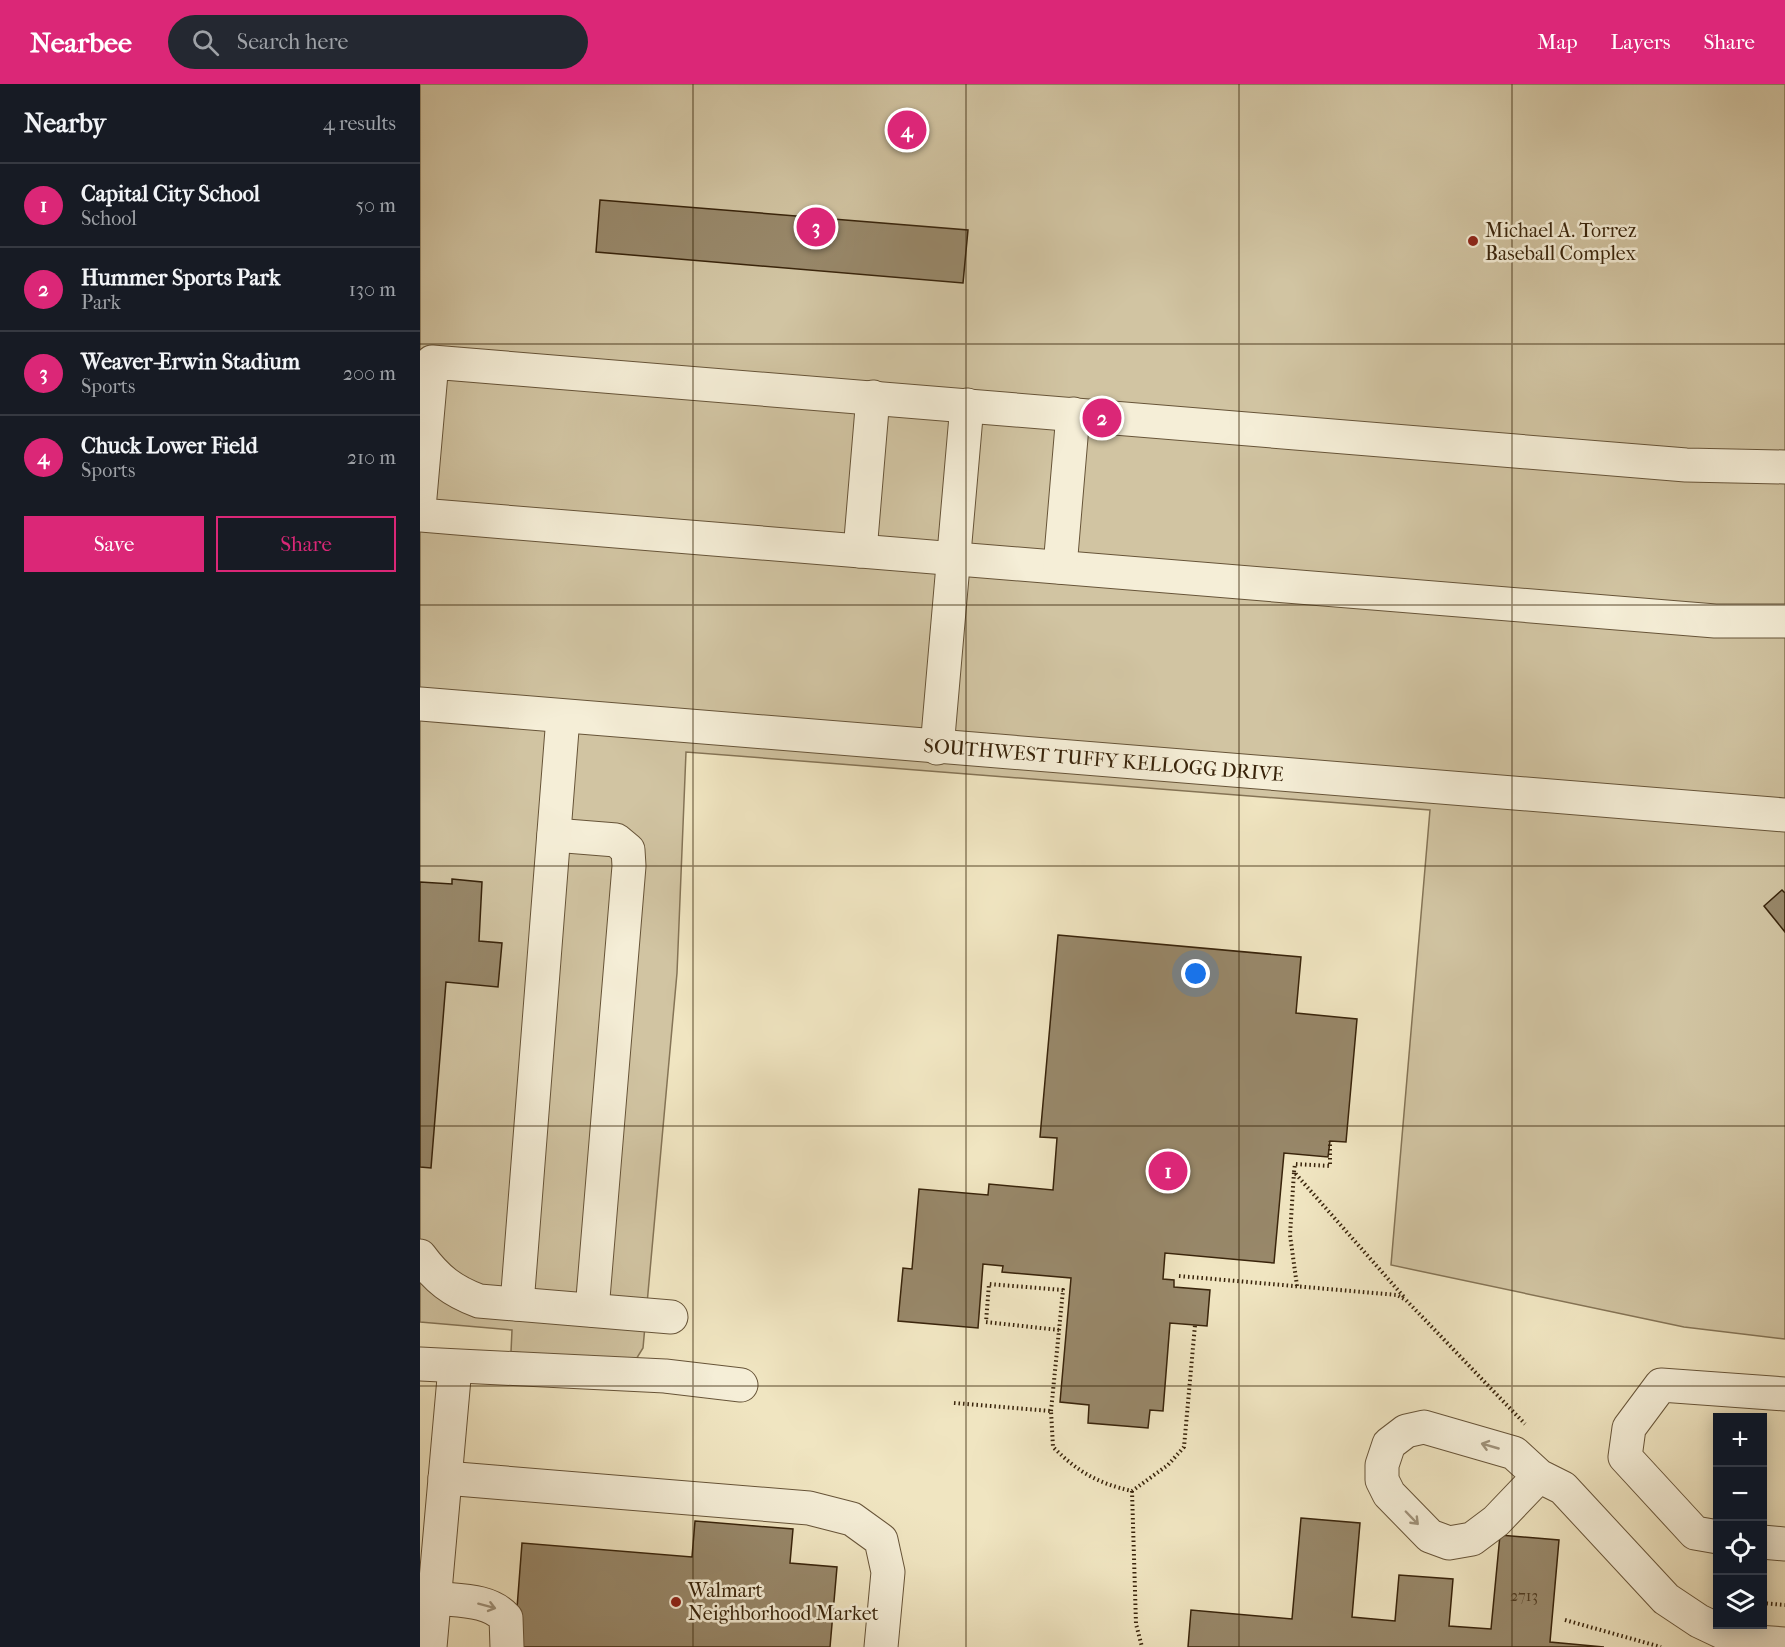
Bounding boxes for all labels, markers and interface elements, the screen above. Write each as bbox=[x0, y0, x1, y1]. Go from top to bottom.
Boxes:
search box bbox=[168, 15, 588, 69]
text: Nearbee bbox=[30, 26, 132, 59]
icon: search bbox=[189, 26, 222, 59]
text: Search here bbox=[237, 29, 348, 55]
text: Map bbox=[1537, 30, 1578, 54]
text: Layers bbox=[1611, 30, 1670, 54]
text: Share bbox=[1703, 30, 1755, 54]
text: Nearby bbox=[24, 108, 106, 139]
pin: 4 bbox=[888, 108, 926, 152]
text: 4 results bbox=[323, 112, 396, 135]
text: Capital City School bbox=[81, 181, 260, 207]
text: 1 bbox=[40, 194, 47, 217]
text: 50 m bbox=[355, 194, 396, 217]
pin: 3 bbox=[796, 204, 836, 250]
text: School bbox=[81, 207, 137, 230]
place label: Michael A. Torrez Baseball Complex bbox=[1485, 219, 1637, 265]
marker: Michael A. Torrez Baseball Complex bbox=[1466, 234, 1480, 248]
text: Hummer Sports Park bbox=[81, 265, 280, 291]
text: 2 bbox=[38, 278, 49, 301]
text: 130 m bbox=[349, 278, 396, 301]
text: Park bbox=[81, 291, 121, 314]
text: Weaver-Erwin Stadium bbox=[81, 349, 300, 375]
text: 3 bbox=[39, 362, 48, 385]
text: 200 m bbox=[343, 362, 396, 385]
text: Sports bbox=[81, 375, 135, 398]
pin: 2 bbox=[1082, 396, 1122, 440]
text: Chuck Lower Field bbox=[81, 433, 258, 459]
text: 4 bbox=[38, 446, 49, 469]
text: 210 m bbox=[347, 446, 396, 469]
text: Sports bbox=[81, 459, 135, 482]
button: Save bbox=[24, 516, 204, 572]
button: Share bbox=[216, 516, 396, 572]
street label: SOUTHWEST TUFFY KELLOGG DRIVE bbox=[923, 733, 1285, 786]
your location bbox=[1181, 959, 1210, 988]
pin: 1 bbox=[1148, 1148, 1188, 1194]
map controls bbox=[1713, 1413, 1767, 1629]
button: + bbox=[1713, 1413, 1767, 1467]
one-way arrow bbox=[1481, 1440, 1500, 1452]
button: − bbox=[1713, 1467, 1767, 1521]
one-way arrow bbox=[1405, 1510, 1419, 1525]
button: locate bbox=[1713, 1521, 1767, 1575]
button: layers bbox=[1713, 1575, 1767, 1629]
place label: Walmart Neighborhood Market bbox=[687, 1579, 879, 1625]
house number: 2713 bbox=[1510, 1586, 1538, 1605]
marker: Walmart Neighborhood Market bbox=[669, 1595, 683, 1609]
one-way arrow bbox=[477, 1600, 496, 1612]

